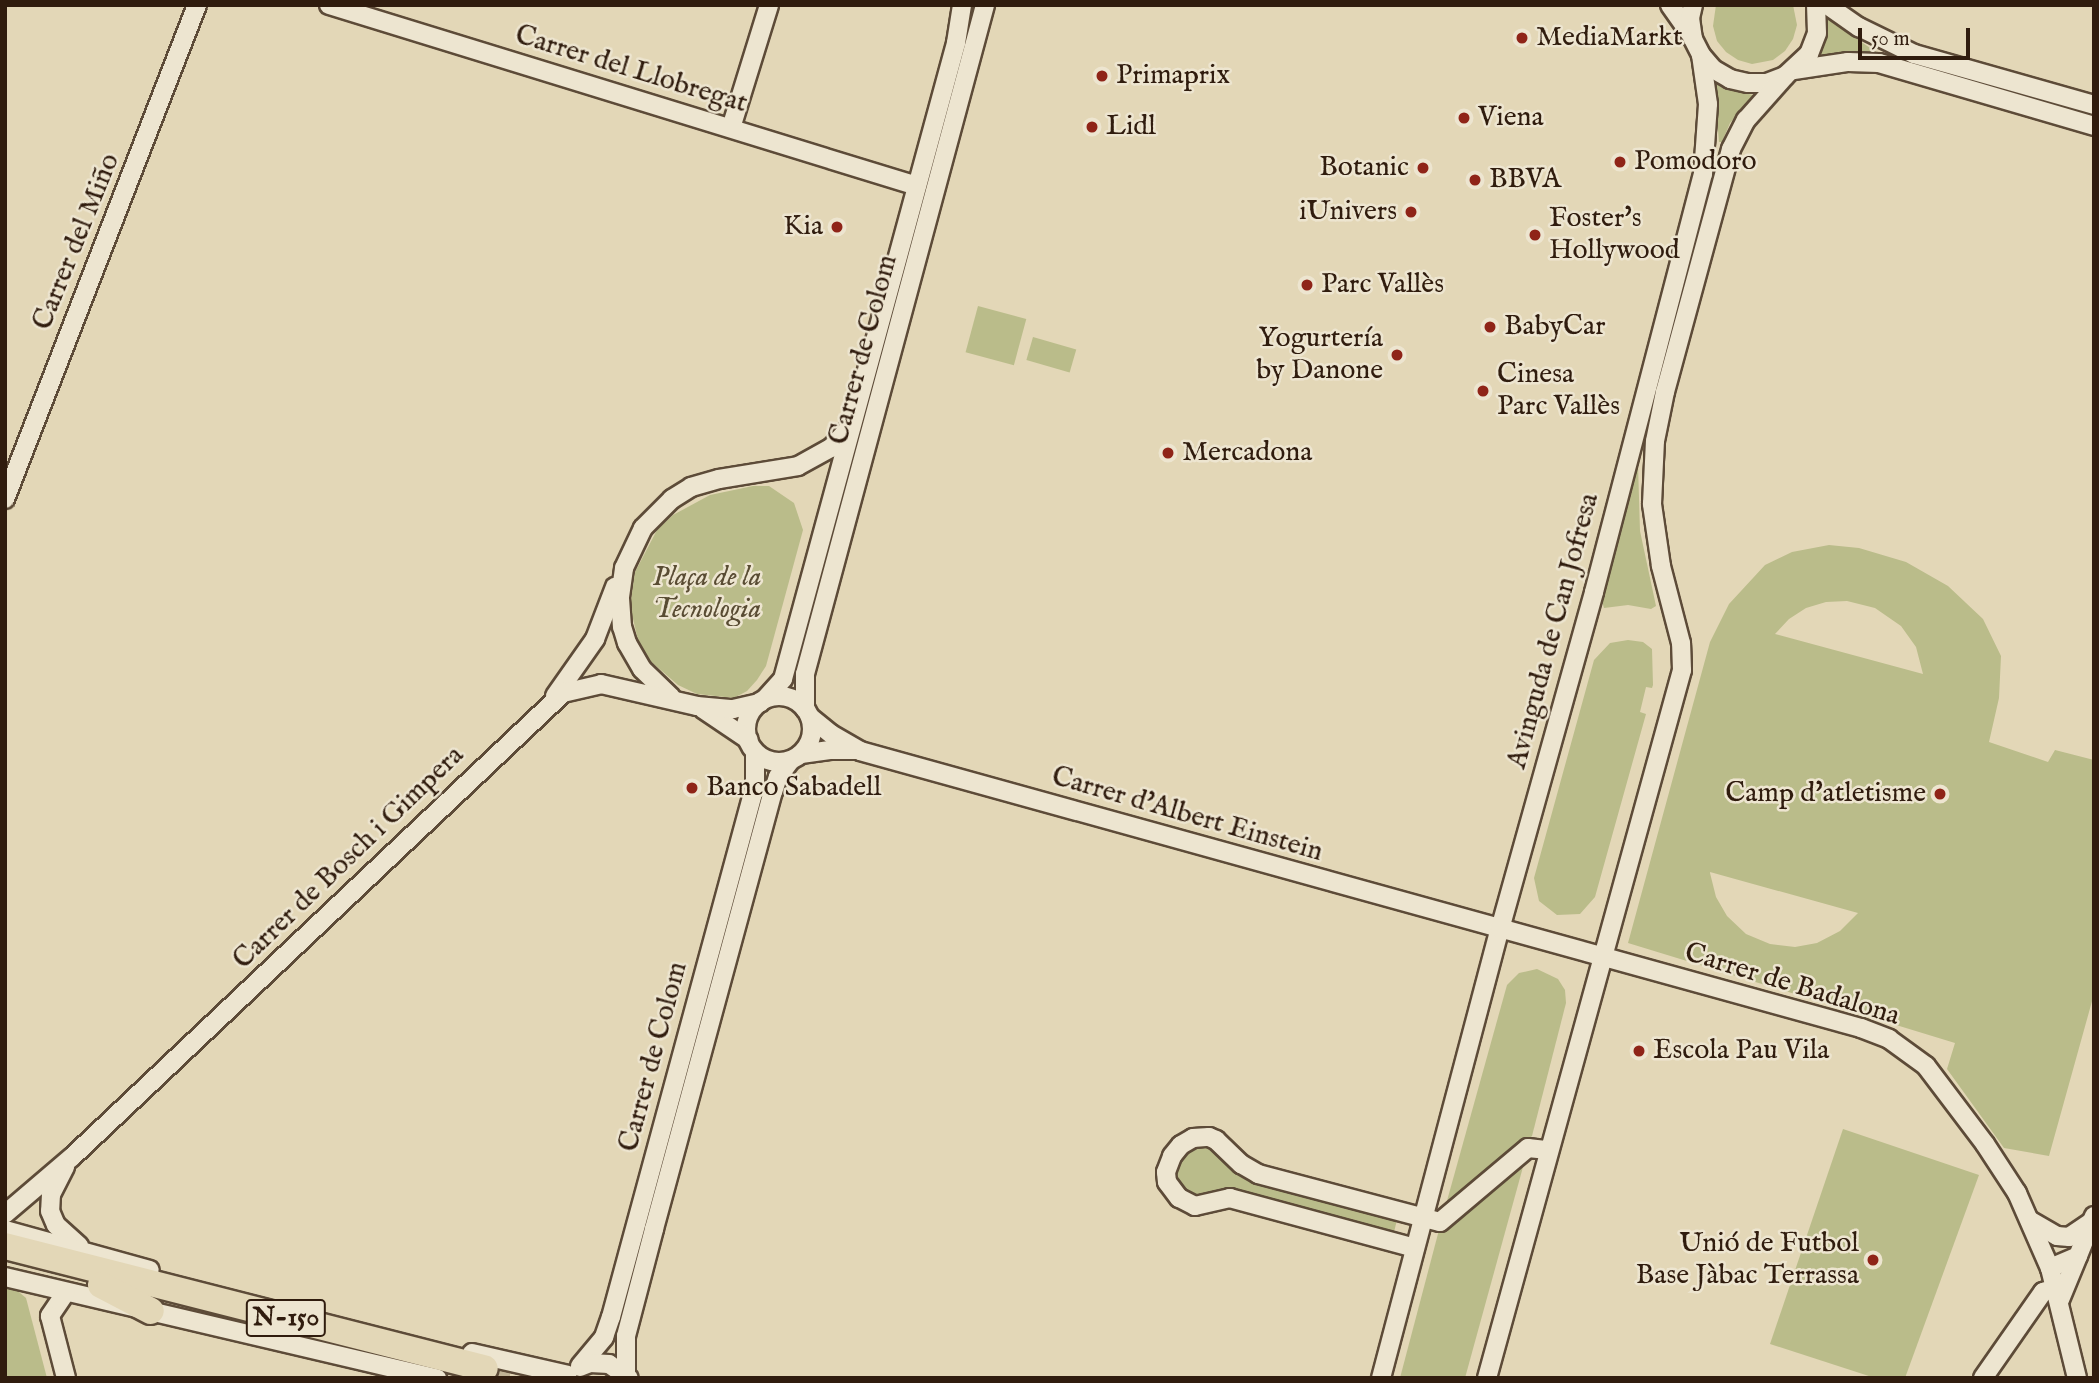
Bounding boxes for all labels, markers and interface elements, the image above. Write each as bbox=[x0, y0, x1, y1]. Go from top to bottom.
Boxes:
scale bar bbox=[1861, 14, 1973, 58]
street label: Carrer del Llobregat bbox=[511, 19, 751, 121]
place label: MediaMarkt bbox=[1536, 21, 1683, 55]
text: 50 m bbox=[1871, 26, 1910, 53]
marker: MediaMarkt bbox=[1514, 30, 1530, 46]
place label: Primaprix bbox=[1116, 59, 1230, 93]
marker: Primaprix bbox=[1094, 68, 1110, 84]
place label: Viena bbox=[1478, 101, 1544, 135]
place label: Lidl bbox=[1106, 110, 1156, 144]
marker: Viena bbox=[1456, 110, 1472, 126]
marker: Lidl bbox=[1084, 119, 1100, 135]
place label: Pomodoro bbox=[1634, 145, 1757, 179]
street label: Carrer del Miño bbox=[26, 149, 128, 335]
place label: Botanic bbox=[1319, 151, 1409, 185]
marker: Pomodoro bbox=[1612, 154, 1628, 170]
marker: Botanic bbox=[1415, 160, 1431, 176]
place label: BBVA bbox=[1489, 163, 1561, 197]
marker: BBVA bbox=[1467, 172, 1483, 188]
place label: iUnivers bbox=[1299, 195, 1397, 229]
place label: Foster's Hollywood bbox=[1549, 202, 1680, 268]
marker: iUnivers bbox=[1403, 204, 1419, 220]
place label: Kia bbox=[783, 210, 823, 244]
marker: Kia bbox=[829, 219, 845, 235]
marker: Foster's Hollywood bbox=[1527, 227, 1543, 243]
street label: Carrer de Colom bbox=[823, 251, 905, 449]
place label: Parc Vallès bbox=[1321, 268, 1444, 302]
marker: Parc Vallès bbox=[1299, 277, 1315, 293]
place label: BabyCar bbox=[1504, 310, 1606, 344]
marker: BabyCar bbox=[1482, 319, 1498, 335]
place label: Yogurtería by Danone bbox=[1256, 322, 1383, 388]
marker: Yogurtería by Danone bbox=[1389, 347, 1405, 363]
place label: Cinesa Parc Vallès bbox=[1497, 358, 1620, 424]
marker: Cinesa Parc Vallès bbox=[1475, 383, 1491, 399]
place label: Mercadona bbox=[1182, 436, 1312, 470]
marker: Mercadona bbox=[1160, 445, 1176, 461]
street label: Avinguda de Can Jofresa bbox=[1501, 490, 1607, 772]
park label: Plaça de la Tecnologia bbox=[652, 561, 762, 627]
street label: Carrer de Bosch i Gimpera bbox=[227, 739, 471, 977]
street label: Carrer d'Albert Einstein bbox=[1048, 760, 1326, 870]
place label: Banco Sabadell bbox=[706, 771, 881, 805]
place label: Camp d'atletisme bbox=[1725, 777, 1926, 811]
marker: Banco Sabadell bbox=[684, 780, 700, 796]
marker: Camp d'atletisme bbox=[1932, 786, 1948, 802]
street label: Carrer de Badalona bbox=[1680, 936, 1904, 1034]
street label: Carrer de Colom bbox=[613, 958, 695, 1156]
place label: Escola Pau Vila bbox=[1653, 1034, 1829, 1068]
marker: Escola Pau Vila bbox=[1631, 1043, 1647, 1059]
place label: Unió de Futbol Base Jàbac Terrassa bbox=[1636, 1227, 1859, 1293]
marker: Unió de Futbol Base Jàbac Terrassa bbox=[1865, 1252, 1881, 1268]
road number: N-150 bbox=[246, 1296, 326, 1340]

